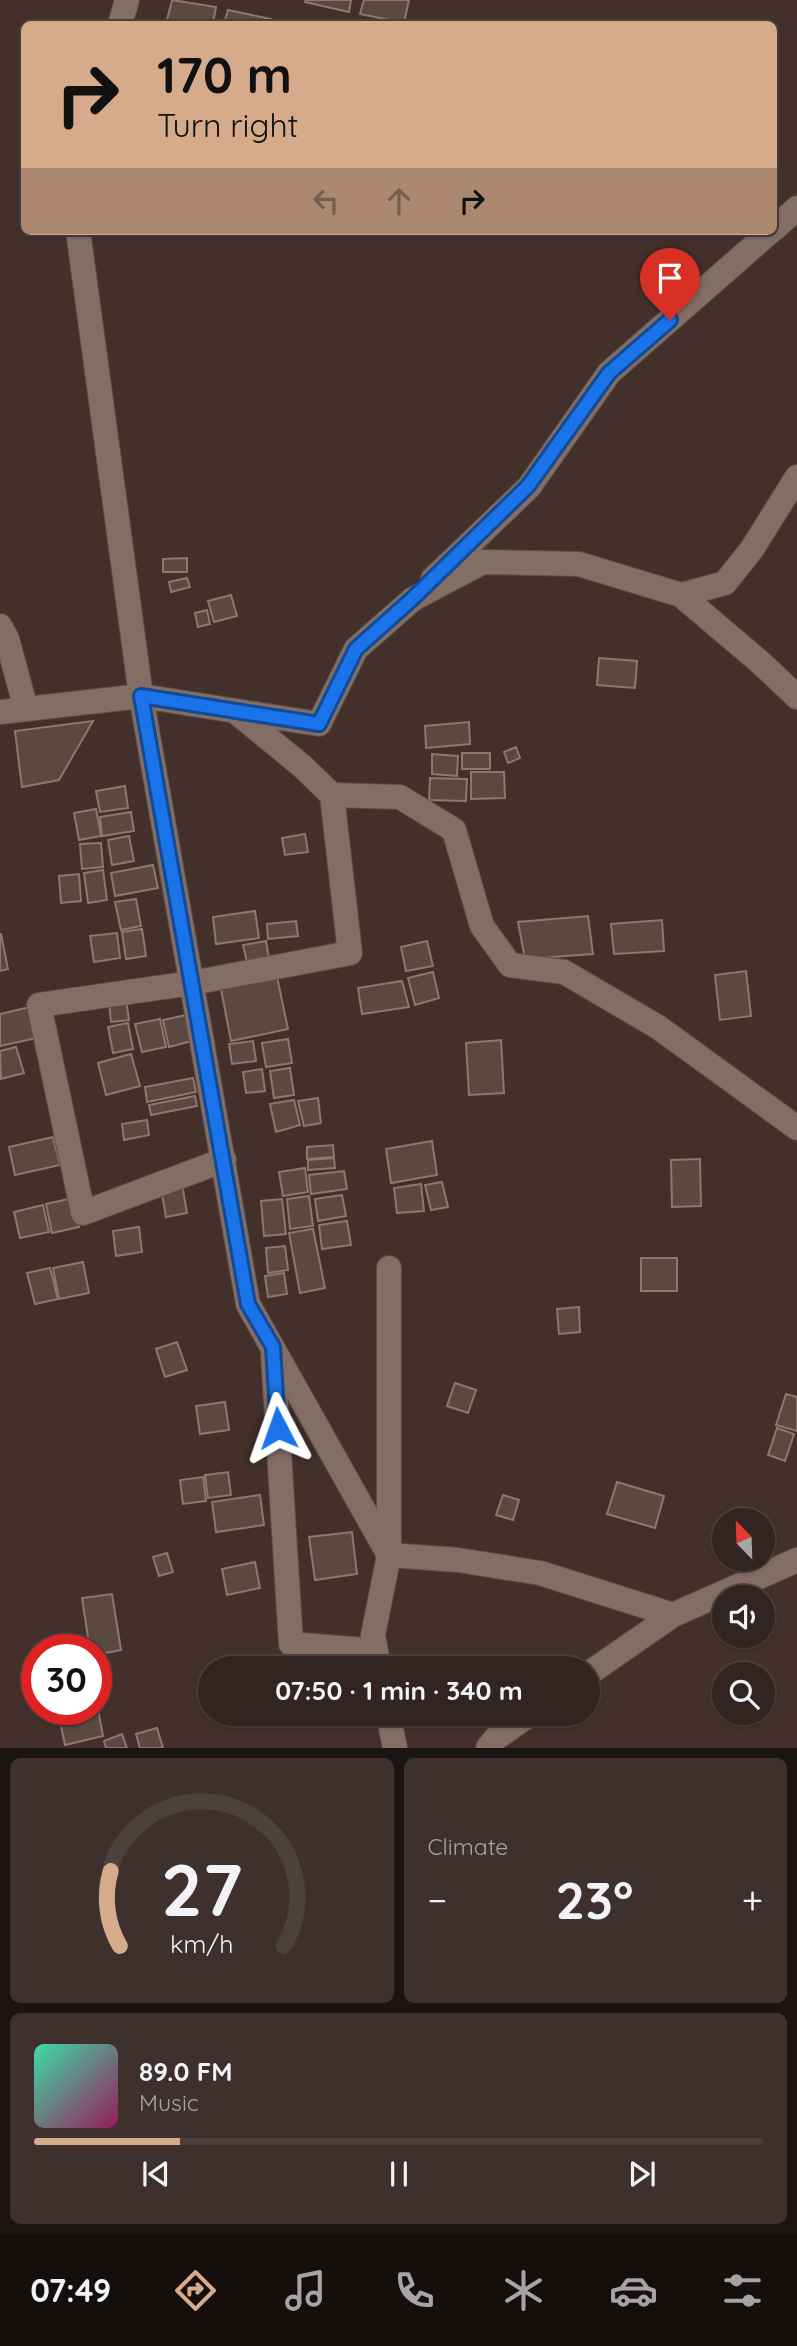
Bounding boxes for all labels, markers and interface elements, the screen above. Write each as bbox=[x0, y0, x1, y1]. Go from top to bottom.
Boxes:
text: 170 m bbox=[157, 44, 292, 105]
icon: right bbox=[42, 49, 133, 140]
text: Turn right bbox=[157, 105, 298, 145]
icon: left bbox=[307, 182, 345, 220]
icon: ahead bbox=[380, 182, 418, 220]
icon: right bbox=[453, 182, 491, 220]
pin bbox=[640, 248, 700, 320]
icon: arrive bbox=[651, 259, 689, 297]
position arrow bbox=[241, 1391, 315, 1465]
north arrow bbox=[712, 1508, 775, 1572]
map controls bbox=[712, 1508, 775, 1725]
button: sound bbox=[712, 1585, 775, 1648]
speed limit sign: 30 bbox=[21, 1634, 112, 1725]
button: search bbox=[712, 1662, 775, 1725]
text: 07:50 · 1 min · 340 m bbox=[275, 1674, 523, 1707]
text: Climate bbox=[428, 1832, 508, 1861]
text: 27 bbox=[161, 1844, 242, 1935]
text: 23° bbox=[555, 1867, 633, 1932]
text: − bbox=[428, 1876, 447, 1924]
text: + bbox=[742, 1876, 763, 1924]
text: km/h bbox=[170, 1928, 233, 1959]
text: 89.0 FM bbox=[139, 2055, 233, 2088]
text: Music bbox=[139, 2088, 199, 2117]
icon: previous bbox=[137, 2155, 175, 2193]
icon: pause bbox=[380, 2155, 418, 2193]
icon: next bbox=[623, 2155, 661, 2193]
icon: directions bbox=[171, 2266, 220, 2315]
icon: music bbox=[281, 2266, 330, 2315]
icon: phone bbox=[390, 2266, 439, 2315]
icon: climate bbox=[499, 2266, 548, 2315]
icon: car bbox=[609, 2266, 658, 2315]
icon: filters bbox=[718, 2266, 767, 2315]
text: 07:49 bbox=[30, 2270, 111, 2310]

